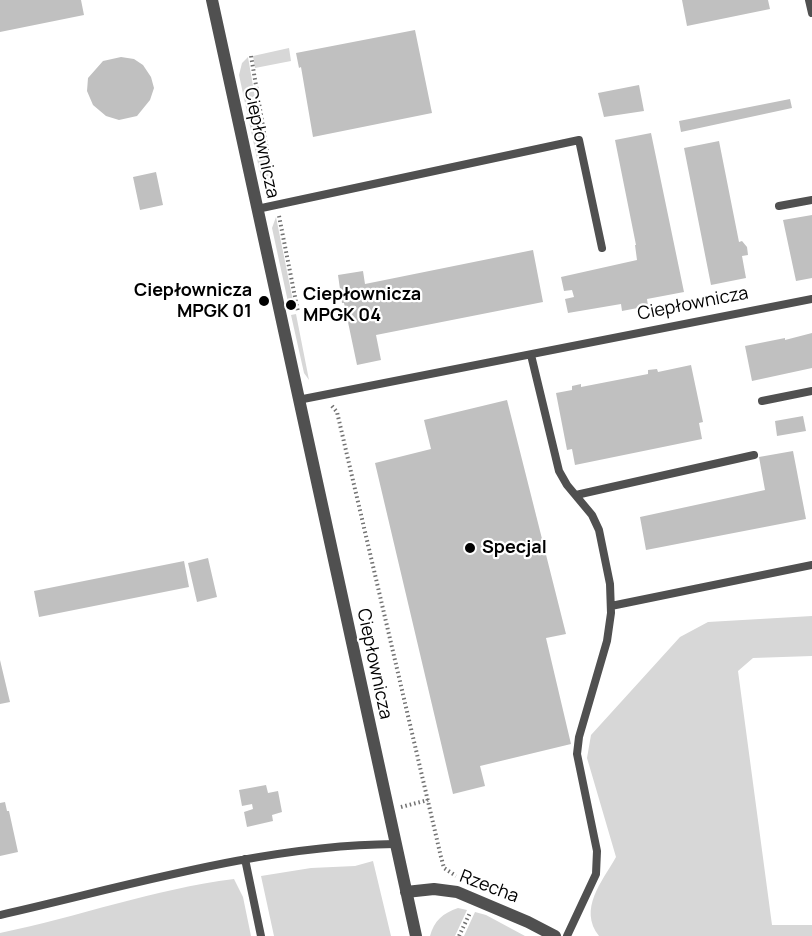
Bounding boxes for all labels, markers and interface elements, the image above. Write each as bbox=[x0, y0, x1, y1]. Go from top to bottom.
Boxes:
street label: Ciepłownicza bbox=[239, 86, 283, 200]
place label: Ciepłownicza MPGK 01 bbox=[134, 280, 252, 322]
street label: Ciepłownicza bbox=[636, 283, 750, 325]
place label: Ciepłownicza MPGK 04 bbox=[303, 284, 421, 326]
marker: Ciepłownicza MPGK 01 bbox=[257, 294, 271, 308]
marker: Ciepłownicza MPGK 04 bbox=[284, 298, 298, 312]
place label: Specjal bbox=[482, 537, 547, 559]
marker: Specjal bbox=[463, 541, 477, 555]
street label: Ciepłownicza bbox=[352, 607, 396, 721]
street label: Rzecha bbox=[456, 866, 522, 908]

